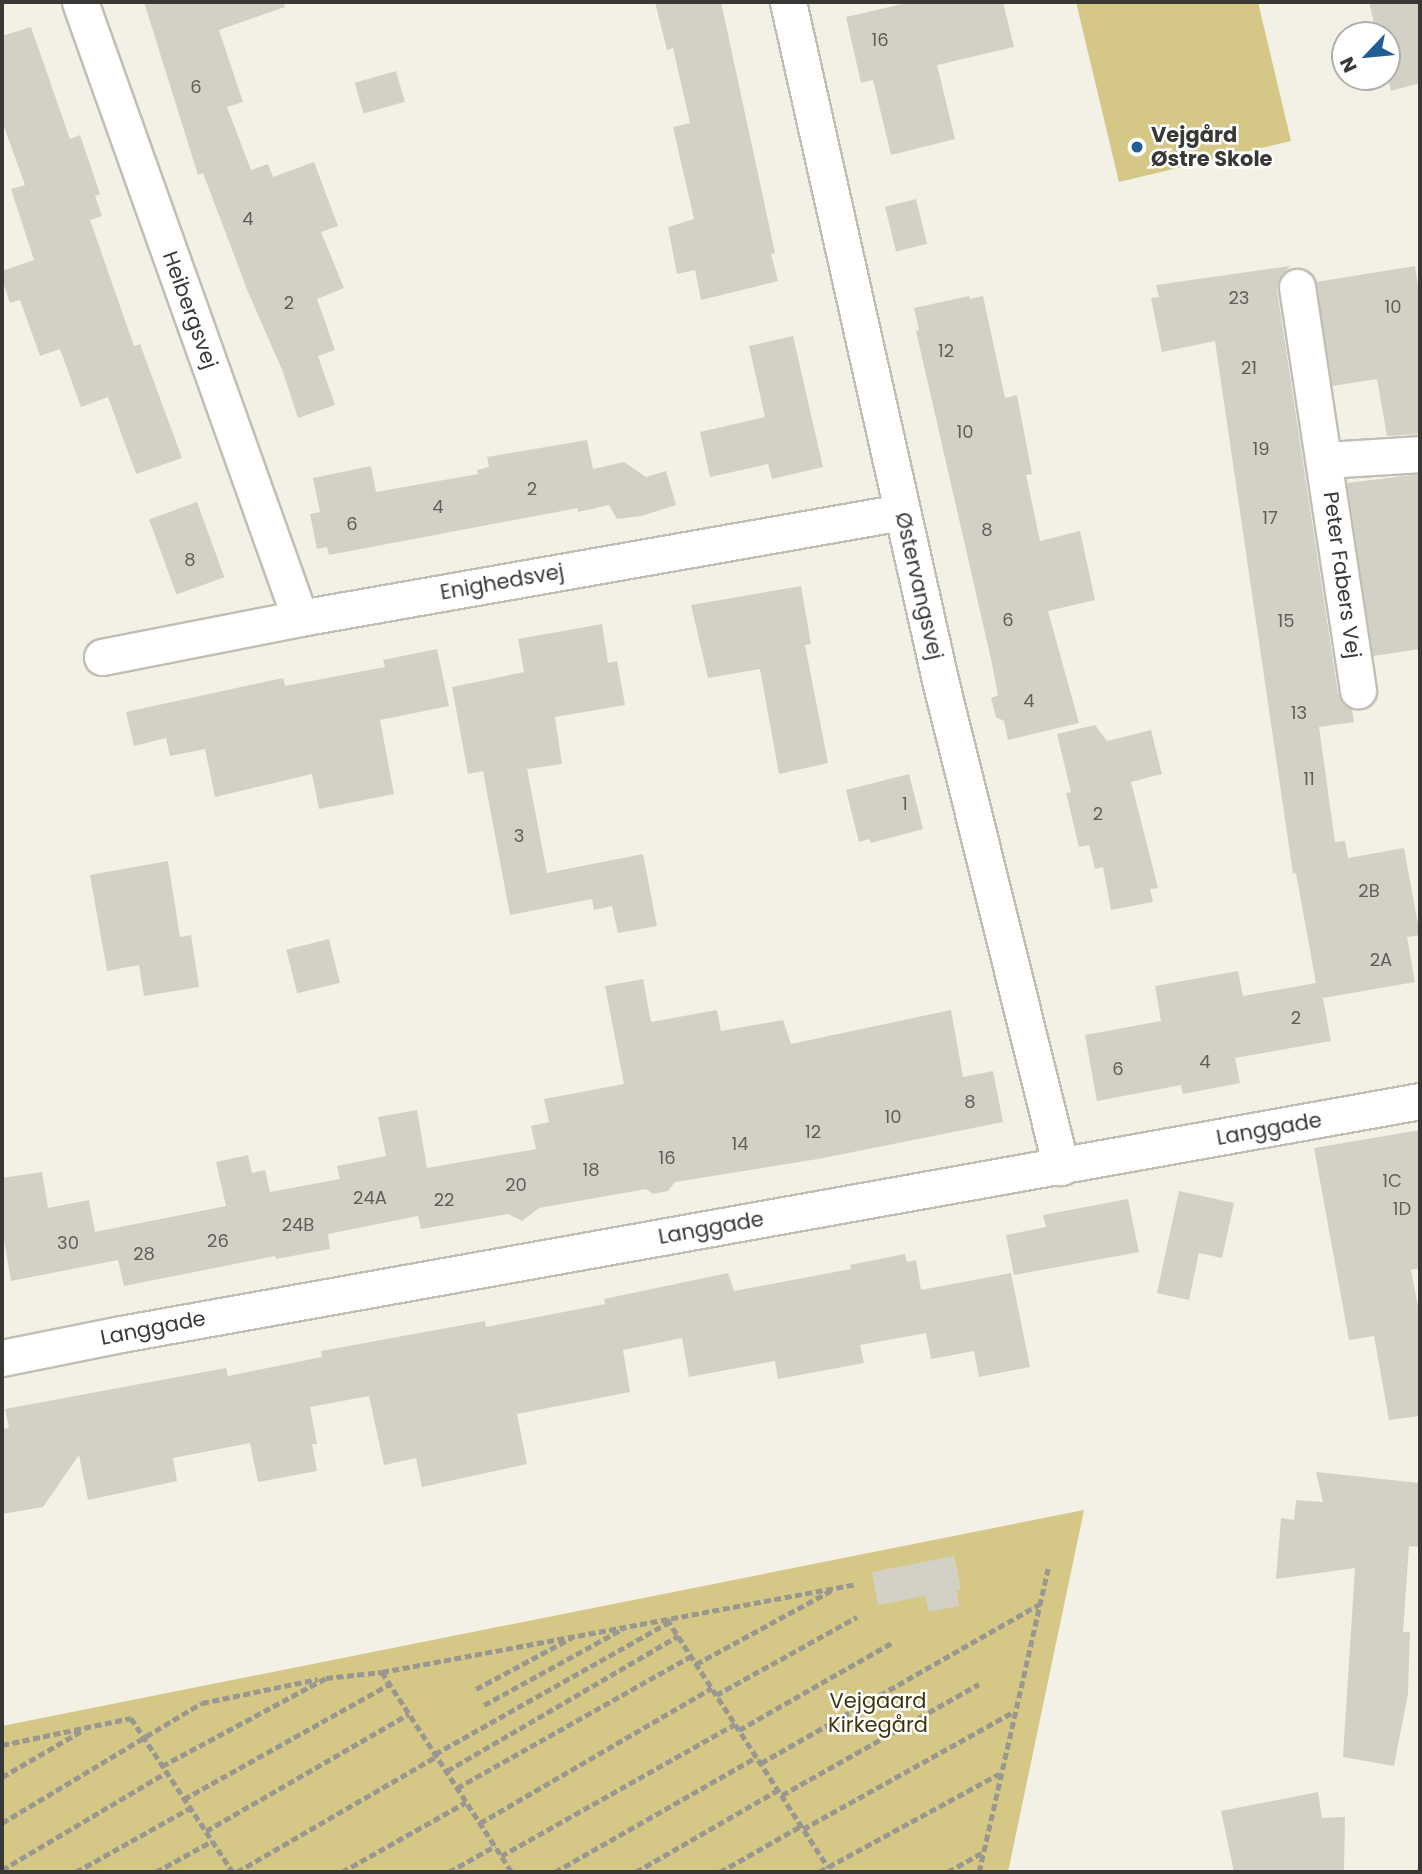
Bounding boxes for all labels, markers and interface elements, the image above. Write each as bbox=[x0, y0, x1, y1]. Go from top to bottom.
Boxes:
north arrow bbox=[1331, 21, 1401, 91]
house number: 16 bbox=[871, 29, 889, 51]
text: N bbox=[1333, 52, 1364, 77]
house number: 6 bbox=[190, 76, 202, 98]
place label: Vejgård Østre Skole bbox=[1151, 122, 1273, 172]
marker: Vejgård Østre Skole bbox=[1129, 139, 1145, 155]
house number: 4 bbox=[242, 208, 254, 230]
street label: Heibergsvej bbox=[157, 248, 223, 372]
house number: 23 bbox=[1229, 287, 1249, 309]
house number: 2 bbox=[284, 292, 294, 314]
house number: 10 bbox=[1384, 296, 1402, 318]
house number: 12 bbox=[938, 340, 954, 362]
house number: 21 bbox=[1241, 357, 1257, 379]
house number: 10 bbox=[956, 421, 974, 443]
house number: 19 bbox=[1252, 438, 1270, 460]
house number: 2 bbox=[527, 478, 537, 500]
street label: Peter Fabers Vej bbox=[1318, 490, 1366, 660]
house number: 4 bbox=[432, 496, 444, 518]
house number: 17 bbox=[1262, 507, 1278, 529]
street label: Østervangsvej bbox=[890, 510, 948, 662]
house number: 6 bbox=[346, 513, 358, 535]
house number: 8 bbox=[981, 519, 993, 541]
house number: 8 bbox=[184, 549, 196, 571]
street label: Enighedsvej bbox=[438, 559, 566, 605]
house number: 6 bbox=[1002, 609, 1014, 631]
house number: 15 bbox=[1277, 610, 1295, 632]
house number: 4 bbox=[1023, 690, 1035, 712]
house number: 13 bbox=[1291, 702, 1307, 724]
house number: 11 bbox=[1303, 768, 1315, 790]
house number: 1 bbox=[902, 793, 908, 815]
house number: 2 bbox=[1093, 803, 1103, 825]
house number: 3 bbox=[514, 825, 524, 847]
house number: 2B bbox=[1358, 880, 1380, 902]
house number: 2A bbox=[1370, 949, 1392, 971]
house number: 2 bbox=[1291, 1007, 1301, 1029]
house number: 4 bbox=[1199, 1051, 1211, 1073]
house number: 6 bbox=[1112, 1058, 1124, 1080]
house number: 8 bbox=[964, 1091, 976, 1113]
house number: 10 bbox=[884, 1106, 902, 1128]
street label: Langgade bbox=[1214, 1107, 1324, 1151]
house number: 12 bbox=[805, 1121, 821, 1143]
house number: 14 bbox=[731, 1133, 749, 1155]
house number: 16 bbox=[658, 1147, 676, 1169]
house number: 18 bbox=[582, 1159, 600, 1181]
house number: 1C bbox=[1382, 1170, 1402, 1192]
house number: 20 bbox=[505, 1174, 527, 1196]
house number: 24A bbox=[353, 1187, 387, 1209]
house number: 22 bbox=[434, 1189, 454, 1211]
house number: 1D bbox=[1393, 1198, 1411, 1220]
street label: Langgade bbox=[656, 1206, 766, 1250]
house number: 24B bbox=[282, 1214, 314, 1236]
house number: 26 bbox=[207, 1230, 229, 1252]
house number: 30 bbox=[57, 1232, 79, 1254]
house number: 28 bbox=[133, 1243, 155, 1265]
street label: Langgade bbox=[98, 1305, 208, 1351]
park label: Vejgaard Kirkegård bbox=[828, 1688, 928, 1738]

